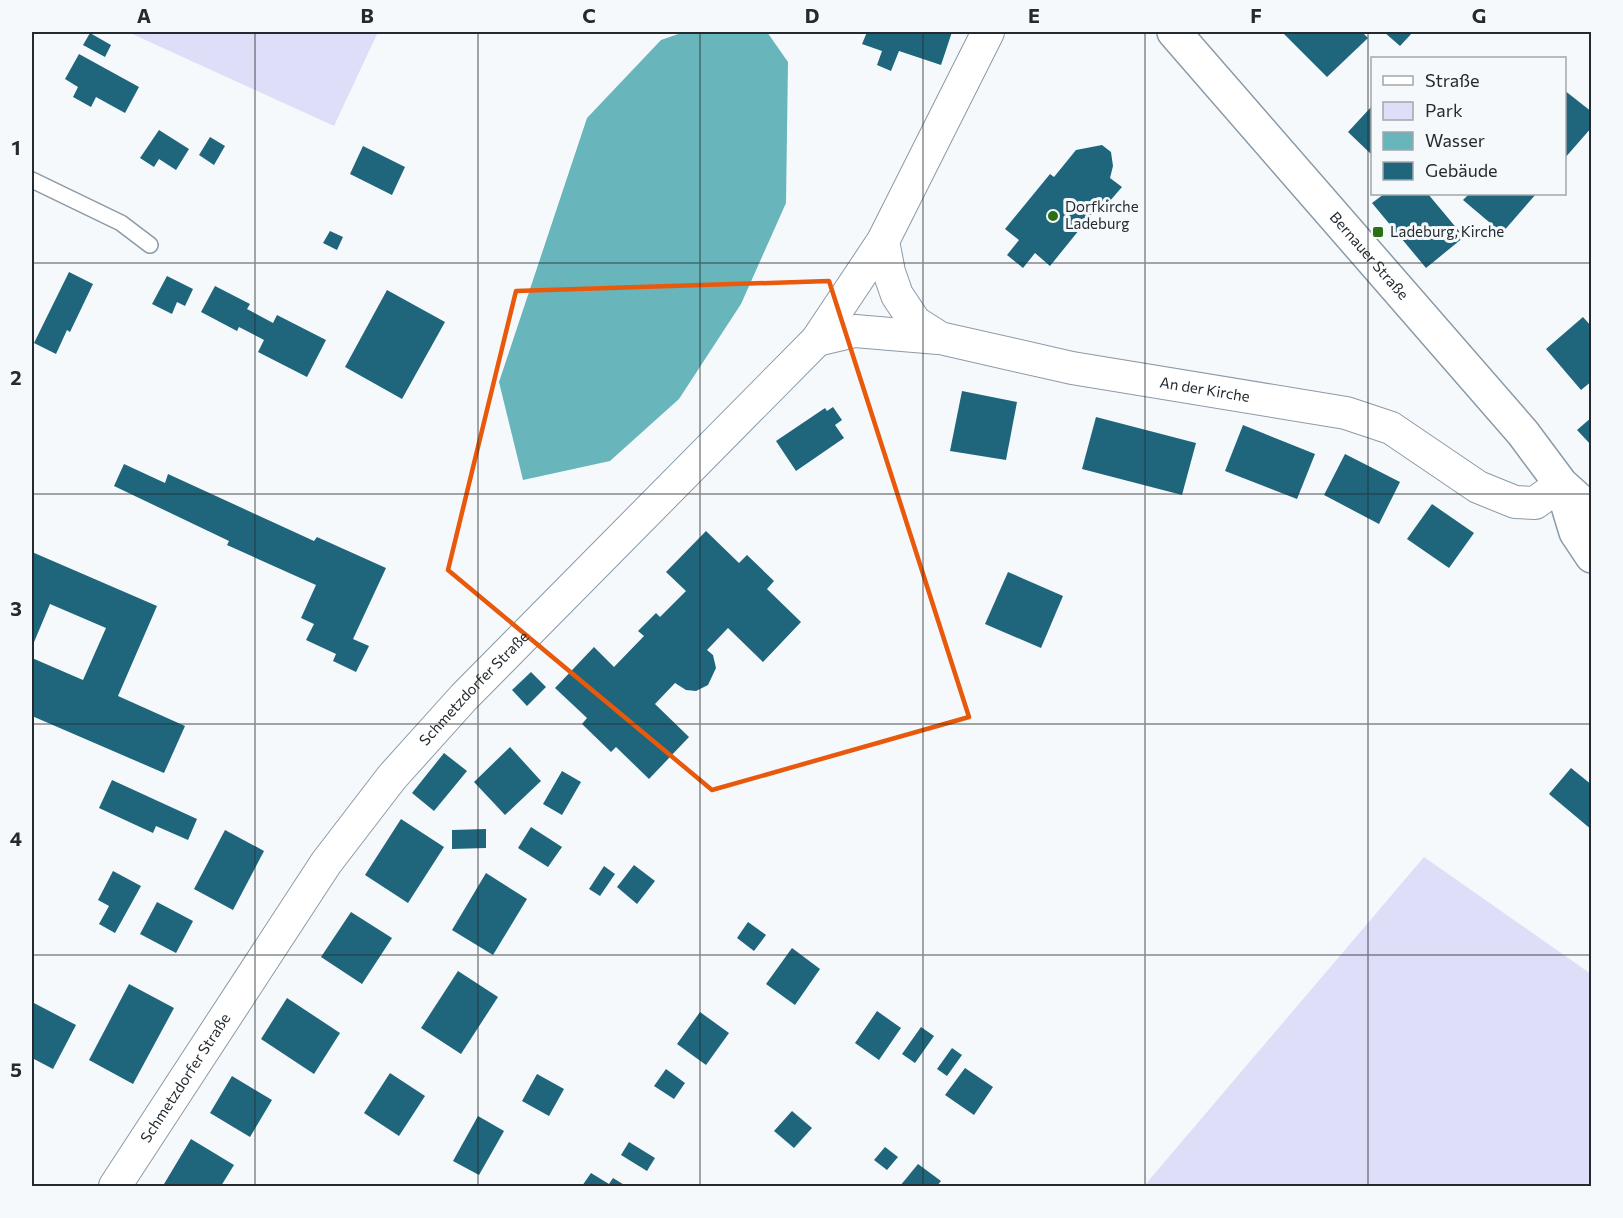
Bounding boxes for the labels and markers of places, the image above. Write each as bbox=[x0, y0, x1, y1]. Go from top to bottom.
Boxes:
place label: Dorfkirche Ladeburg bbox=[1065, 197, 1139, 232]
marker: Dorfkirche Ladeburg bbox=[1046, 209, 1060, 223]
place label: Ladeburg, Kirche bbox=[1390, 222, 1504, 240]
marker: Ladeburg, Kirche bbox=[1371, 225, 1385, 239]

